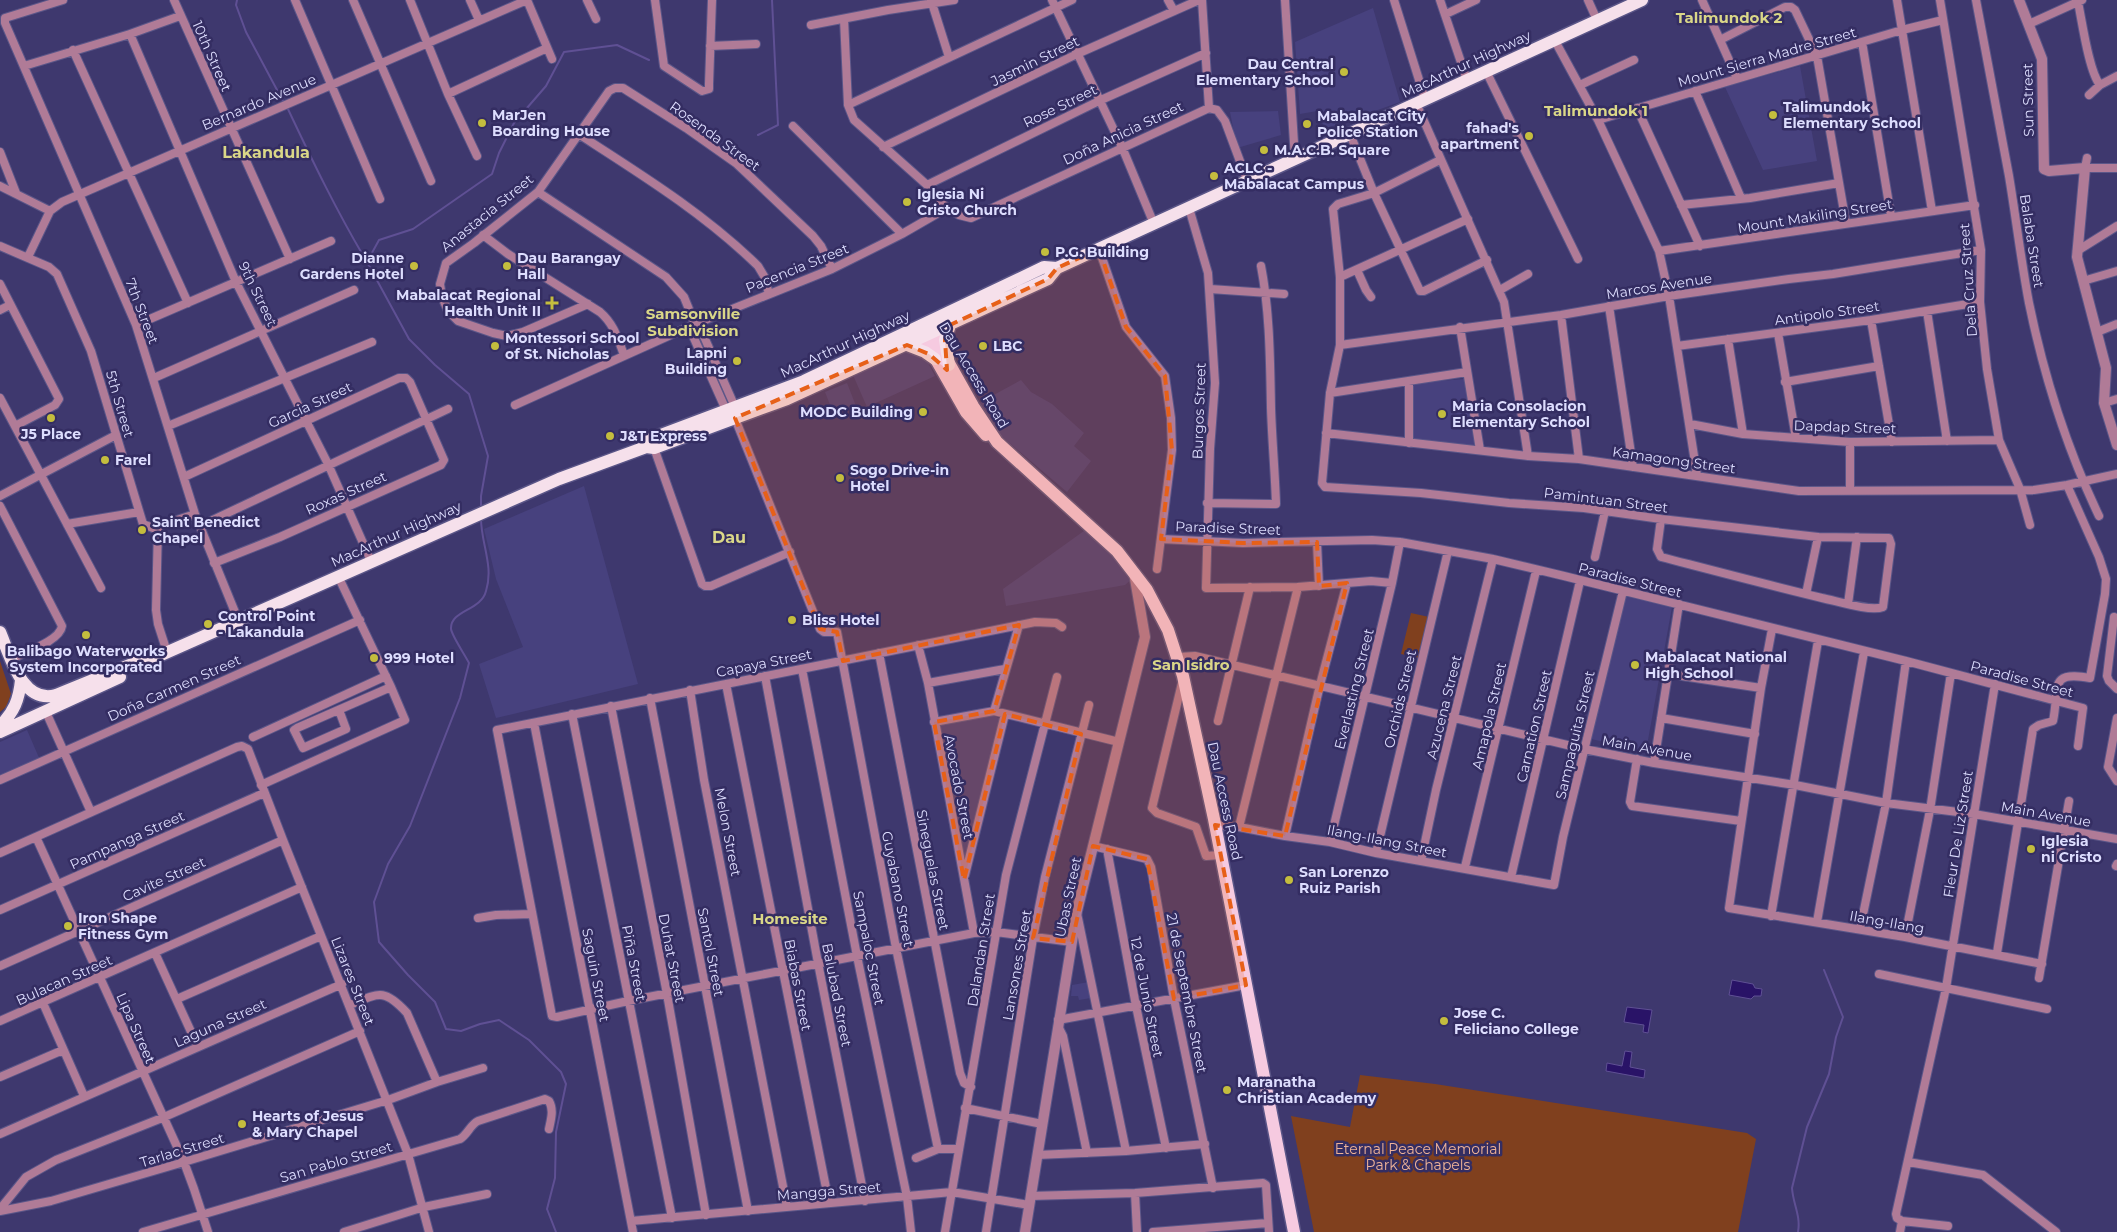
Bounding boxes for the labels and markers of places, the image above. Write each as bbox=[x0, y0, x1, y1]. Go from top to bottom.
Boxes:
place label: Dau Central Elementary School bbox=[1196, 55, 1334, 89]
marker: Dau Central Elementary School bbox=[1338, 66, 1350, 78]
place label: Talimundok Elementary School bbox=[1783, 98, 1921, 132]
place label: MarJen Boarding House bbox=[492, 106, 610, 140]
place label: Mabalacat City Police Station bbox=[1317, 107, 1426, 141]
marker: Talimundok Elementary School bbox=[1767, 109, 1779, 121]
marker: MarJen Boarding House bbox=[476, 117, 488, 129]
marker: Mabalacat City Police Station bbox=[1301, 118, 1313, 130]
place label: fahad's apartment bbox=[1441, 119, 1520, 153]
marker: fahad's apartment bbox=[1523, 130, 1535, 142]
place label: M.A.C.B. Square bbox=[1274, 141, 1390, 159]
marker: M.A.C.B. Square bbox=[1258, 144, 1270, 156]
place label: ACLC - Mabalacat Campus bbox=[1223, 159, 1365, 193]
marker: ACLC - Mabalacat Campus bbox=[1208, 170, 1220, 182]
place label: Iglesia Ni Cristo Church bbox=[917, 185, 1017, 219]
marker: Iglesia Ni Cristo Church bbox=[901, 196, 913, 208]
place label: P.G. Building bbox=[1055, 243, 1149, 261]
marker: P.G. Building bbox=[1039, 246, 1051, 258]
place label: Dianne Gardens Hotel bbox=[300, 249, 404, 283]
place label: Dau Barangay Hall bbox=[517, 249, 621, 283]
marker: Dianne Gardens Hotel bbox=[408, 260, 420, 272]
marker: Dau Barangay Hall bbox=[501, 260, 513, 272]
place label: Mabalacat Regional Health Unit II bbox=[396, 286, 541, 320]
marker: Mabalacat Regional Health Unit II bbox=[545, 296, 559, 310]
place label: Montessori School of St. Nicholas bbox=[505, 329, 640, 363]
place label: LBC bbox=[993, 337, 1022, 355]
marker: Montessori School of St. Nicholas bbox=[489, 340, 501, 352]
marker: LBC bbox=[977, 340, 989, 352]
place label: Lapni Building bbox=[665, 344, 727, 378]
marker: Lapni Building bbox=[731, 355, 743, 367]
place label: Maria Consolacion Elementary School bbox=[1452, 397, 1590, 431]
place label: MODC Building bbox=[800, 403, 913, 421]
marker: MODC Building bbox=[917, 406, 929, 418]
marker: Maria Consolacion Elementary School bbox=[1436, 408, 1448, 420]
marker: J5 Place bbox=[45, 412, 57, 424]
place label: J5 Place bbox=[20, 425, 81, 443]
place label: J&T Express bbox=[619, 427, 708, 445]
marker: J&T Express bbox=[604, 430, 616, 442]
place label: Farel bbox=[115, 451, 151, 469]
marker: Farel bbox=[99, 454, 111, 466]
place label: Sogo Drive-in Hotel bbox=[850, 461, 949, 495]
marker: Sogo Drive-in Hotel bbox=[834, 472, 846, 484]
place label: Saint Benedict Chapel bbox=[152, 513, 260, 547]
marker: Saint Benedict Chapel bbox=[136, 524, 148, 536]
place label: Control Point - Lakandula bbox=[218, 607, 315, 641]
place label: Bliss Hotel bbox=[802, 611, 879, 629]
marker: Bliss Hotel bbox=[786, 614, 798, 626]
marker: Control Point - Lakandula bbox=[202, 618, 214, 630]
marker: Balibago Waterworks System Incorporated bbox=[80, 629, 92, 641]
place label: Balibago Waterworks System Incorporated bbox=[7, 642, 166, 676]
place label: Mabalacat National High School bbox=[1645, 648, 1787, 682]
place label: 999 Hotel bbox=[384, 649, 454, 667]
marker: 999 Hotel bbox=[368, 652, 380, 664]
marker: Mabalacat National High School bbox=[1629, 659, 1641, 671]
place label: Iglesia ni Cristo bbox=[2041, 832, 2102, 866]
marker: Iglesia ni Cristo bbox=[2025, 843, 2037, 855]
place label: San Lorenzo Ruiz Parish bbox=[1299, 863, 1389, 897]
marker: San Lorenzo Ruiz Parish bbox=[1283, 874, 1295, 886]
place label: Iron Shape Fitness Gym bbox=[78, 909, 169, 943]
marker: Iron Shape Fitness Gym bbox=[62, 920, 74, 932]
place label: Jose C. Feliciano College bbox=[1453, 1004, 1579, 1038]
marker: Jose C. Feliciano College bbox=[1438, 1015, 1450, 1027]
place label: Maranatha Christian Academy bbox=[1237, 1073, 1377, 1107]
marker: Maranatha Christian Academy bbox=[1221, 1084, 1233, 1096]
place label: Hearts of Jesus & Mary Chapel bbox=[252, 1107, 364, 1141]
marker: Hearts of Jesus & Mary Chapel bbox=[236, 1118, 248, 1130]

